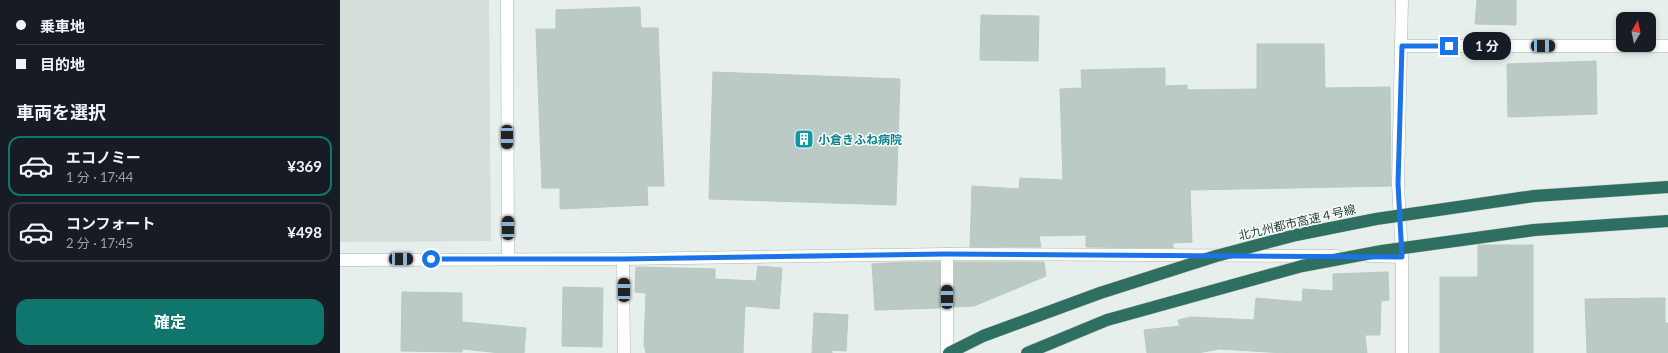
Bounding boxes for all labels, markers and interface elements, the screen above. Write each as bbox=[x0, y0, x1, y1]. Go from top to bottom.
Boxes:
north arrow bbox=[1616, 12, 1656, 52]
map controls bbox=[1616, 12, 1656, 52]
text: 乗車地 bbox=[40, 17, 85, 35]
callout: 1 分 bbox=[1463, 32, 1511, 60]
route end bbox=[1440, 37, 1458, 55]
text: 1 分 bbox=[1475, 38, 1499, 54]
car bbox=[1531, 40, 1555, 52]
text: 目的地 bbox=[40, 55, 85, 73]
text: 車両を選択 bbox=[16, 101, 106, 123]
car bbox=[501, 125, 513, 149]
building icon: 小倉きふね病院 bbox=[793, 128, 815, 150]
place label: 小倉きふね病院 bbox=[818, 132, 902, 147]
icon: car bbox=[18, 148, 54, 184]
text: エコノミー bbox=[66, 148, 141, 166]
text: ¥369 bbox=[287, 157, 322, 175]
text: 1 分 · 17:44 bbox=[66, 169, 133, 185]
street label: 北九州都市高速４号線 bbox=[1237, 201, 1357, 243]
icon: car bbox=[18, 214, 54, 250]
text: コンフォート bbox=[66, 214, 156, 232]
car bbox=[502, 216, 514, 240]
text: ¥498 bbox=[287, 223, 322, 241]
text: 2 分 · 17:45 bbox=[66, 235, 133, 251]
route start bbox=[422, 250, 440, 268]
car bbox=[389, 253, 413, 265]
car bbox=[618, 278, 630, 302]
car bbox=[941, 285, 953, 309]
button: 確定 bbox=[16, 299, 324, 345]

